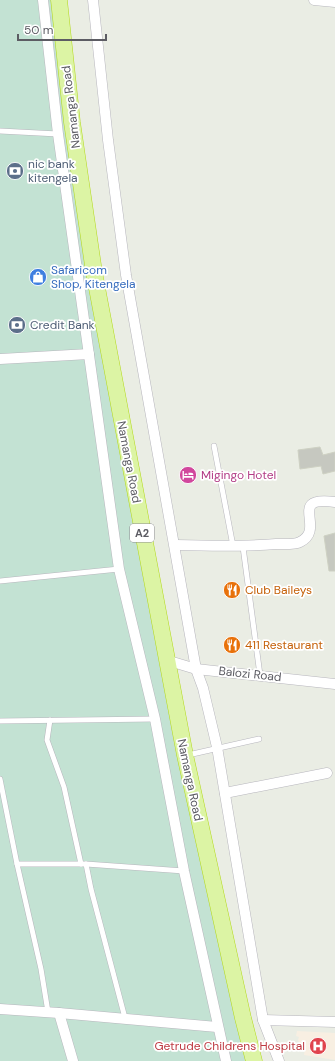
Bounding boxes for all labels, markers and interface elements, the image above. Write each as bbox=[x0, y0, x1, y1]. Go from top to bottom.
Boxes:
scale bar bbox=[18, 16, 106, 42]
text: 50 m bbox=[24, 22, 53, 38]
street label: Namanga Road bbox=[58, 65, 84, 149]
place label: nic bank kitengela bbox=[28, 156, 78, 186]
bank icon: nic bank kitengela bbox=[5, 161, 25, 181]
place label: Safaricom Shop, Kitengela bbox=[51, 262, 135, 292]
shop icon: Safaricom Shop, Kitengela bbox=[28, 267, 48, 287]
bank icon: Credit Bank bbox=[7, 315, 27, 335]
place label: Credit Bank bbox=[30, 317, 95, 333]
street label: Namanga Road bbox=[113, 420, 145, 504]
hotel icon: Migingo Hotel bbox=[178, 465, 198, 485]
place label: Migingo Hotel bbox=[201, 467, 276, 483]
road number: A2 bbox=[130, 524, 154, 542]
restaurant icon: Club Baileys bbox=[222, 580, 242, 600]
place label: Club Baileys bbox=[245, 582, 312, 598]
restaurant icon: 411 Restaurant bbox=[222, 635, 242, 655]
place label: 411 Restaurant bbox=[245, 637, 323, 653]
street label: Balozi Road bbox=[218, 663, 282, 685]
street label: Namanga Road bbox=[174, 738, 206, 822]
hospital icon: Getrude Childrens Hospital bbox=[308, 1036, 328, 1056]
place label: Getrude Childrens Hospital bbox=[154, 1038, 305, 1054]

